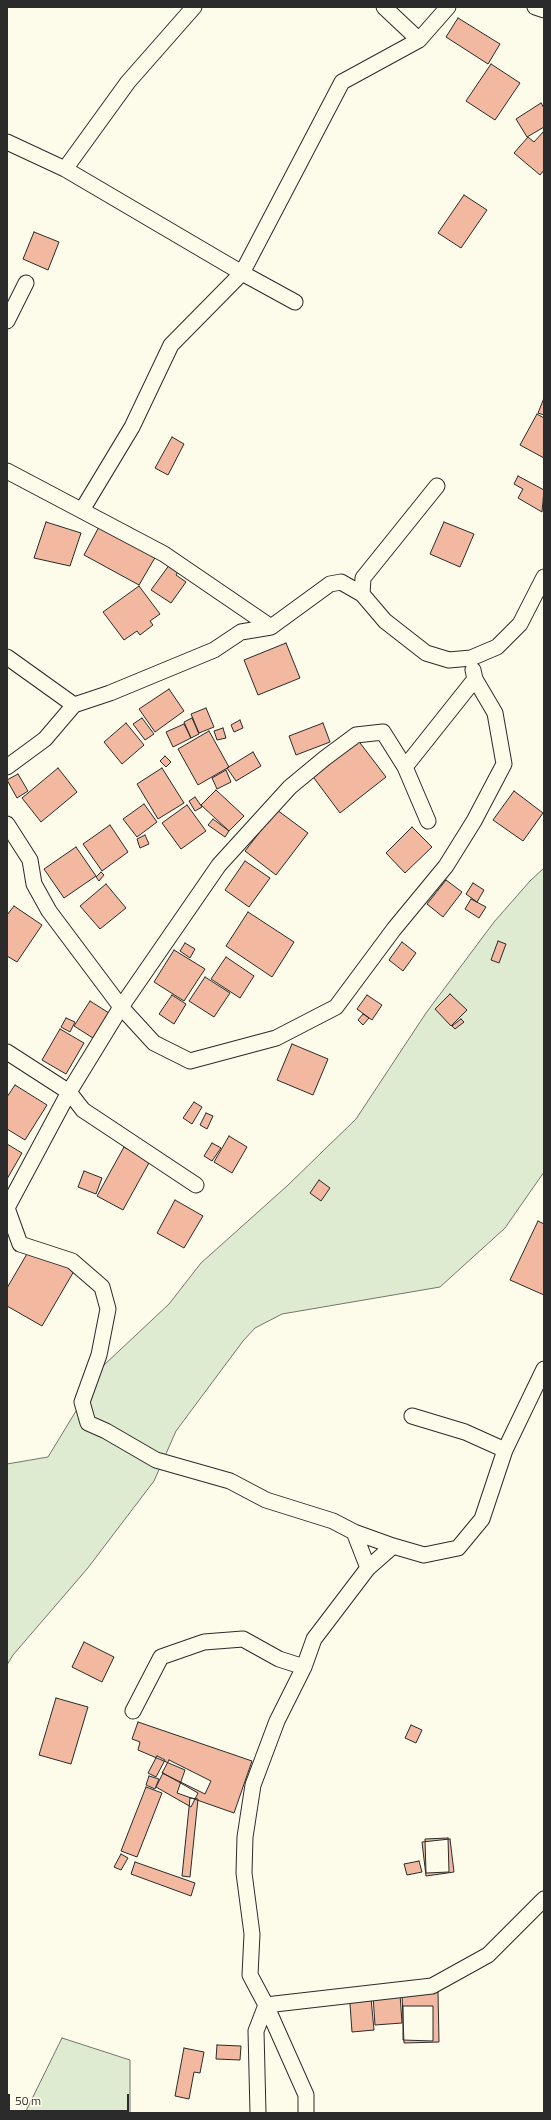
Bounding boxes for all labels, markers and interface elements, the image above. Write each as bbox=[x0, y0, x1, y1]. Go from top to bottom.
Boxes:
scale bar bbox=[10, 2086, 131, 2112]
text: 50 m bbox=[15, 2091, 41, 2110]

